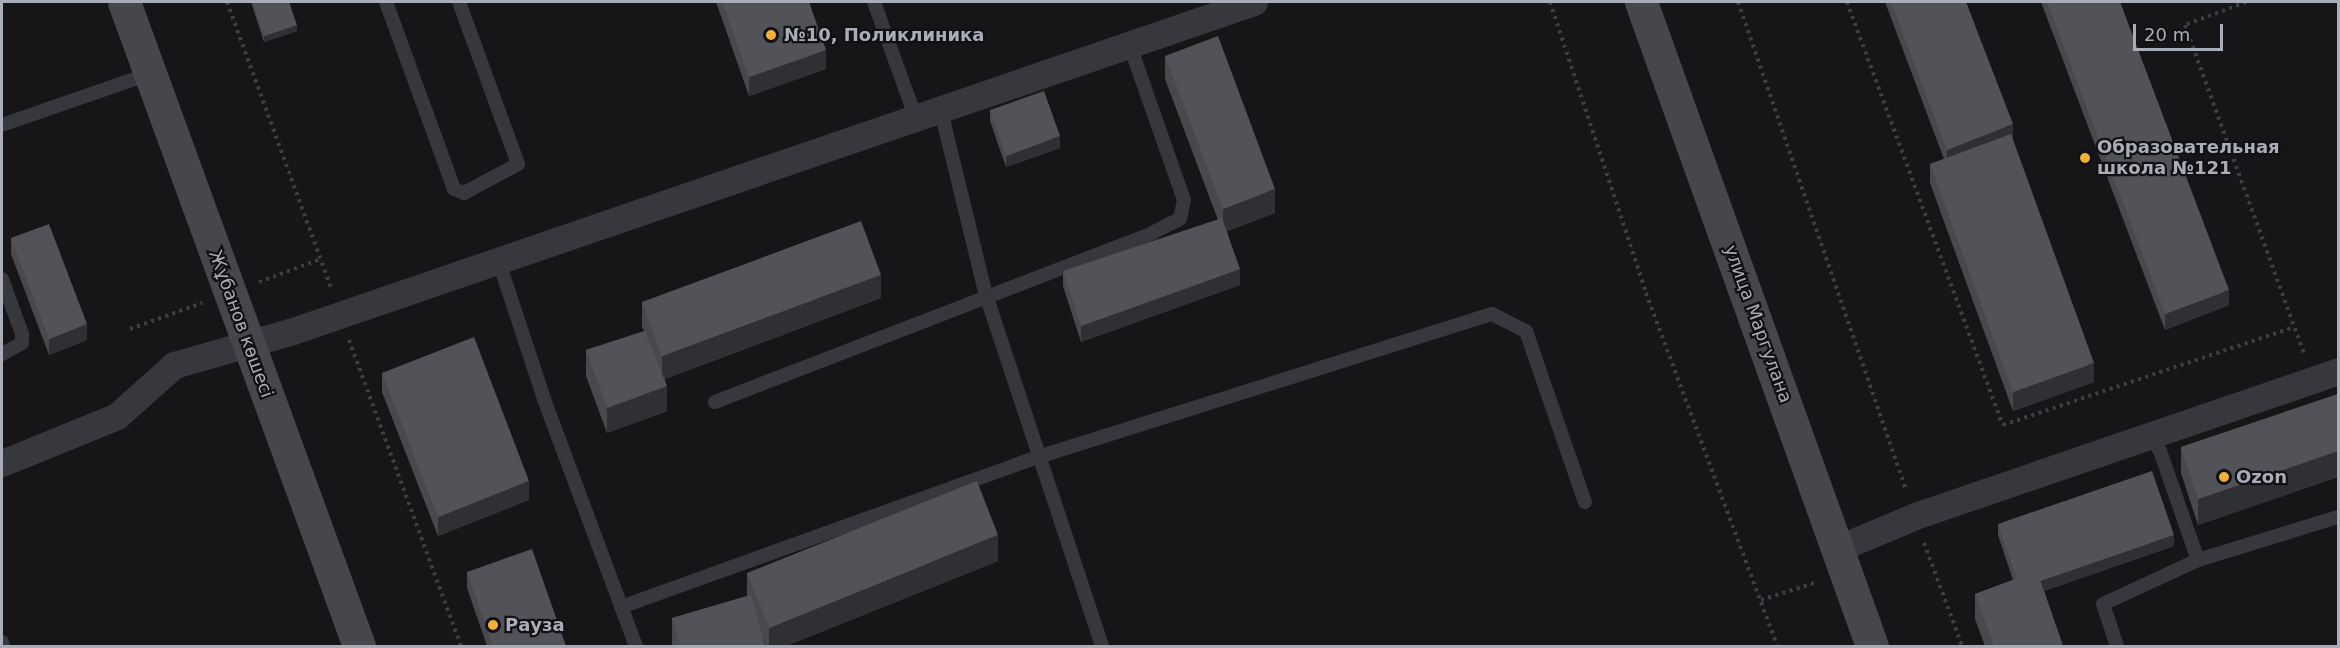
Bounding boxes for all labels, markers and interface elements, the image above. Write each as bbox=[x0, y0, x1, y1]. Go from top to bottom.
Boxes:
scale bar bbox=[2136, 12, 2226, 50]
place label: №10, Поликлиника bbox=[784, 24, 984, 46]
text: 20 m bbox=[2144, 24, 2190, 45]
marker: №10, Поликлиника bbox=[762, 26, 780, 44]
place label: Образовательная школа №121 bbox=[2097, 137, 2280, 180]
marker: Образовательная школа №121 bbox=[2078, 151, 2092, 165]
street label: улица Маргулана bbox=[1719, 242, 1797, 406]
street label: Жұбанов көшесі bbox=[204, 247, 278, 401]
place label: Ozon bbox=[2236, 466, 2287, 488]
marker: Ozon bbox=[2217, 470, 2231, 484]
place label: Рауза bbox=[505, 614, 565, 636]
marker: Рауза bbox=[486, 618, 500, 632]

